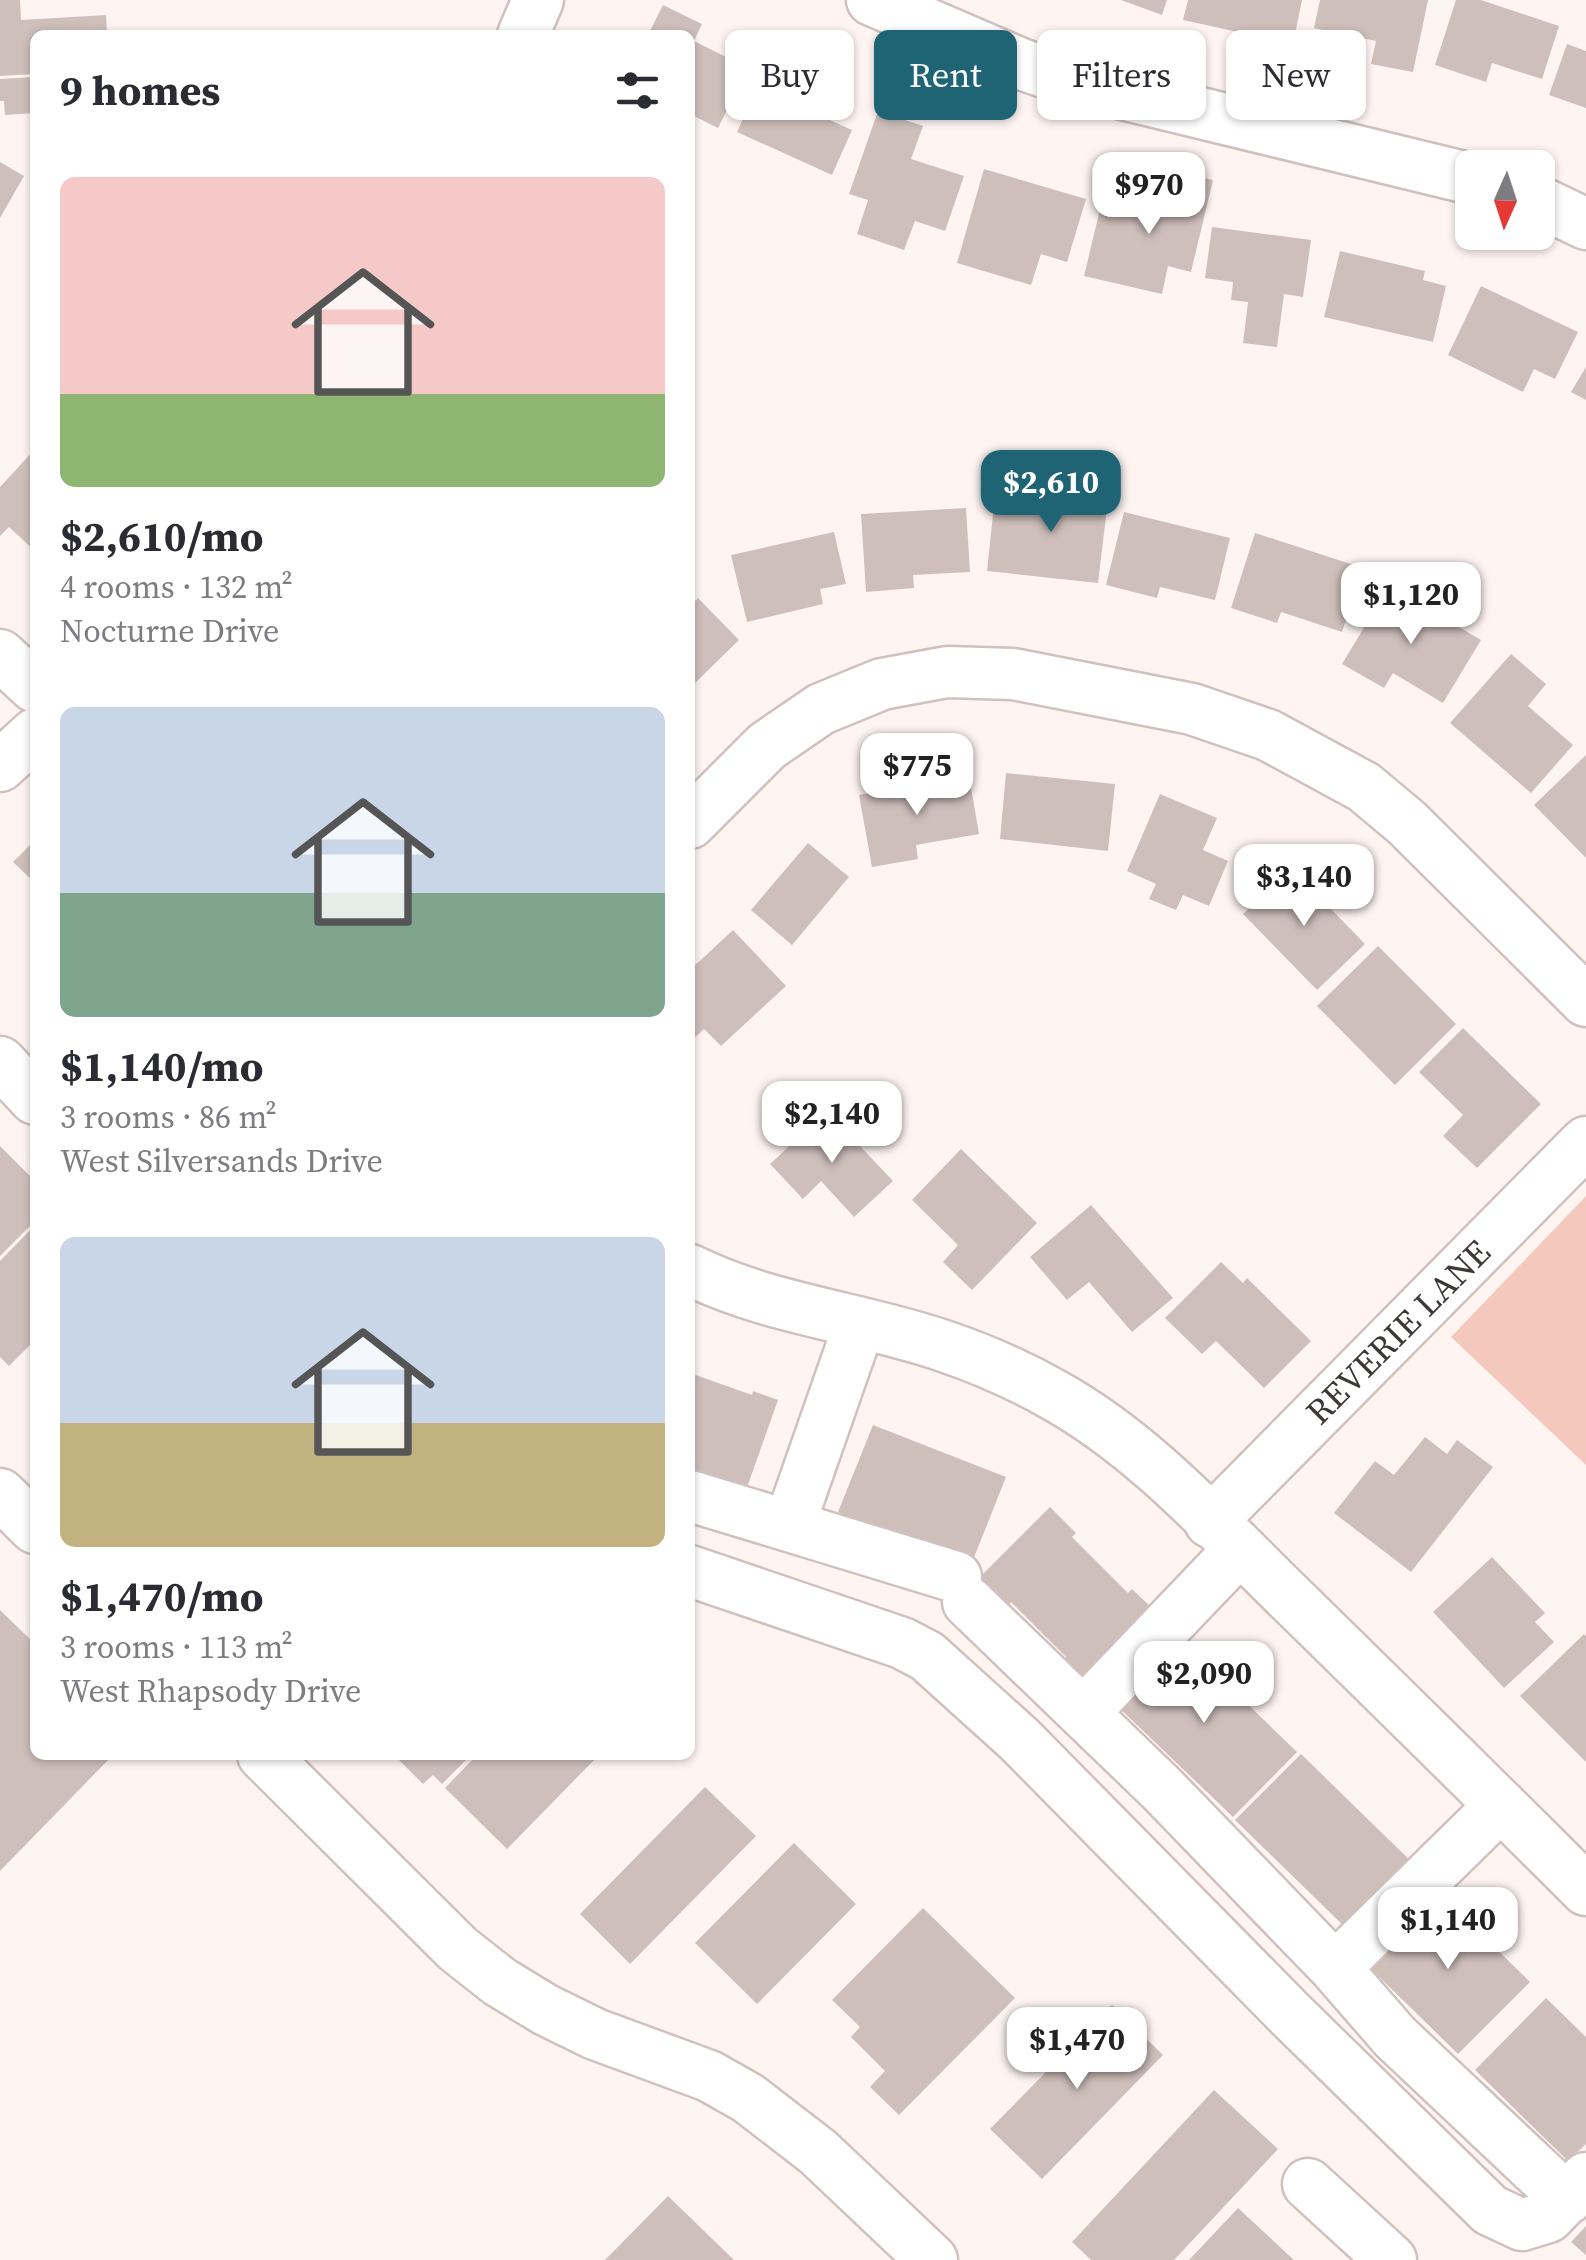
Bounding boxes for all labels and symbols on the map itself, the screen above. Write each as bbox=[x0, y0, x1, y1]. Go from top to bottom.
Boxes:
north arrow bbox=[1455, 150, 1555, 250]
pin: $970 bbox=[1090, 152, 1208, 237]
pin: $2,610 bbox=[970, 450, 1132, 535]
pin: $1,120 bbox=[1330, 562, 1492, 647]
pin: $775 bbox=[858, 733, 976, 818]
pin: $3,140 bbox=[1223, 844, 1385, 929]
pin: $2,140 bbox=[751, 1081, 913, 1166]
street label: REVERIE LANE bbox=[1295, 1229, 1501, 1435]
pin: $2,090 bbox=[1123, 1641, 1285, 1726]
pin: $1,140 bbox=[1367, 1887, 1529, 1972]
pin: $1,470 bbox=[996, 2007, 1158, 2092]

